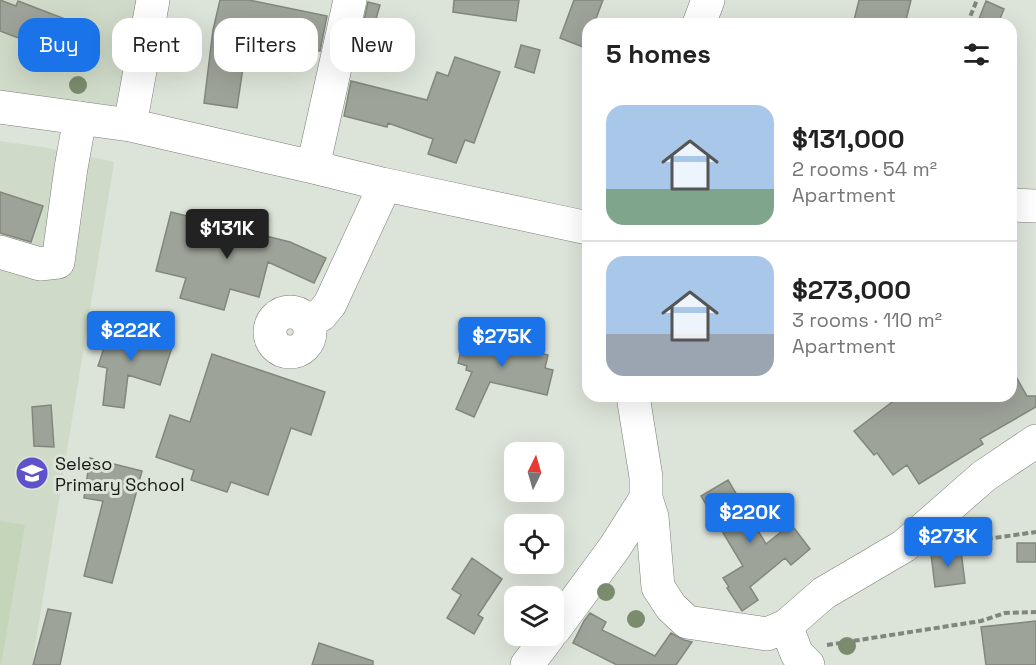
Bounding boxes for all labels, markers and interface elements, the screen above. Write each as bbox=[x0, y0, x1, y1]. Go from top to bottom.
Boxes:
chip: Buy bbox=[18, 18, 100, 72]
chip: Rent bbox=[112, 18, 202, 72]
chip: Filters bbox=[214, 18, 318, 72]
chip: New bbox=[330, 18, 415, 72]
text: 5 homes bbox=[606, 37, 711, 71]
icon: filters bbox=[960, 38, 993, 71]
text: $131,000 bbox=[792, 122, 904, 156]
icon: home bbox=[654, 129, 726, 201]
text: 2 rooms · 54 m² bbox=[792, 156, 937, 182]
text: Apartment bbox=[792, 182, 896, 208]
pin: $131K bbox=[185, 209, 269, 260]
text: $131K bbox=[200, 215, 254, 241]
text: $273,000 bbox=[792, 273, 911, 307]
icon: home bbox=[654, 280, 726, 352]
text: 3 rooms · 110 m² bbox=[792, 307, 942, 333]
pin: $222K bbox=[89, 311, 173, 362]
text: $222K bbox=[101, 317, 161, 343]
pin: $275K bbox=[460, 317, 544, 368]
text: $275K bbox=[472, 323, 532, 349]
text: Apartment bbox=[792, 333, 896, 359]
north arrow bbox=[504, 442, 564, 502]
map controls bbox=[504, 442, 564, 646]
place label: Seleso Primary School bbox=[55, 452, 185, 496]
school or university icon: Seleso Primary School bbox=[14, 455, 50, 491]
pin: $220K bbox=[708, 493, 792, 544]
text: $220K bbox=[719, 499, 781, 525]
button: locate bbox=[504, 514, 564, 574]
pin: $273K bbox=[906, 517, 990, 568]
text: $273K bbox=[918, 523, 978, 549]
button: layers bbox=[504, 586, 564, 646]

